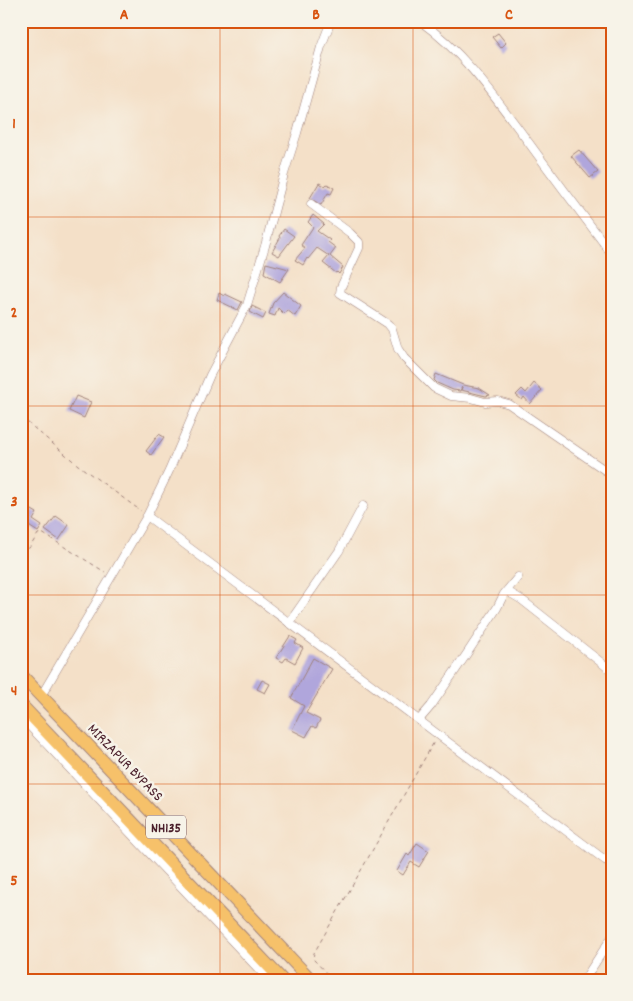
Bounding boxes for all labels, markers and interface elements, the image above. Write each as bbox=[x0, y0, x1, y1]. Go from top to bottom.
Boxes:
text: A bbox=[120, 4, 129, 27]
text: B bbox=[312, 4, 320, 27]
text: C bbox=[505, 4, 513, 27]
text: 1 bbox=[12, 113, 16, 136]
text: 2 bbox=[11, 302, 18, 325]
text: 3 bbox=[10, 491, 18, 514]
text: 4 bbox=[11, 680, 17, 703]
street label: MIRZAPUR BYPASS bbox=[82, 719, 168, 807]
road number: NH135 bbox=[146, 816, 186, 839]
text: 5 bbox=[10, 870, 18, 893]

